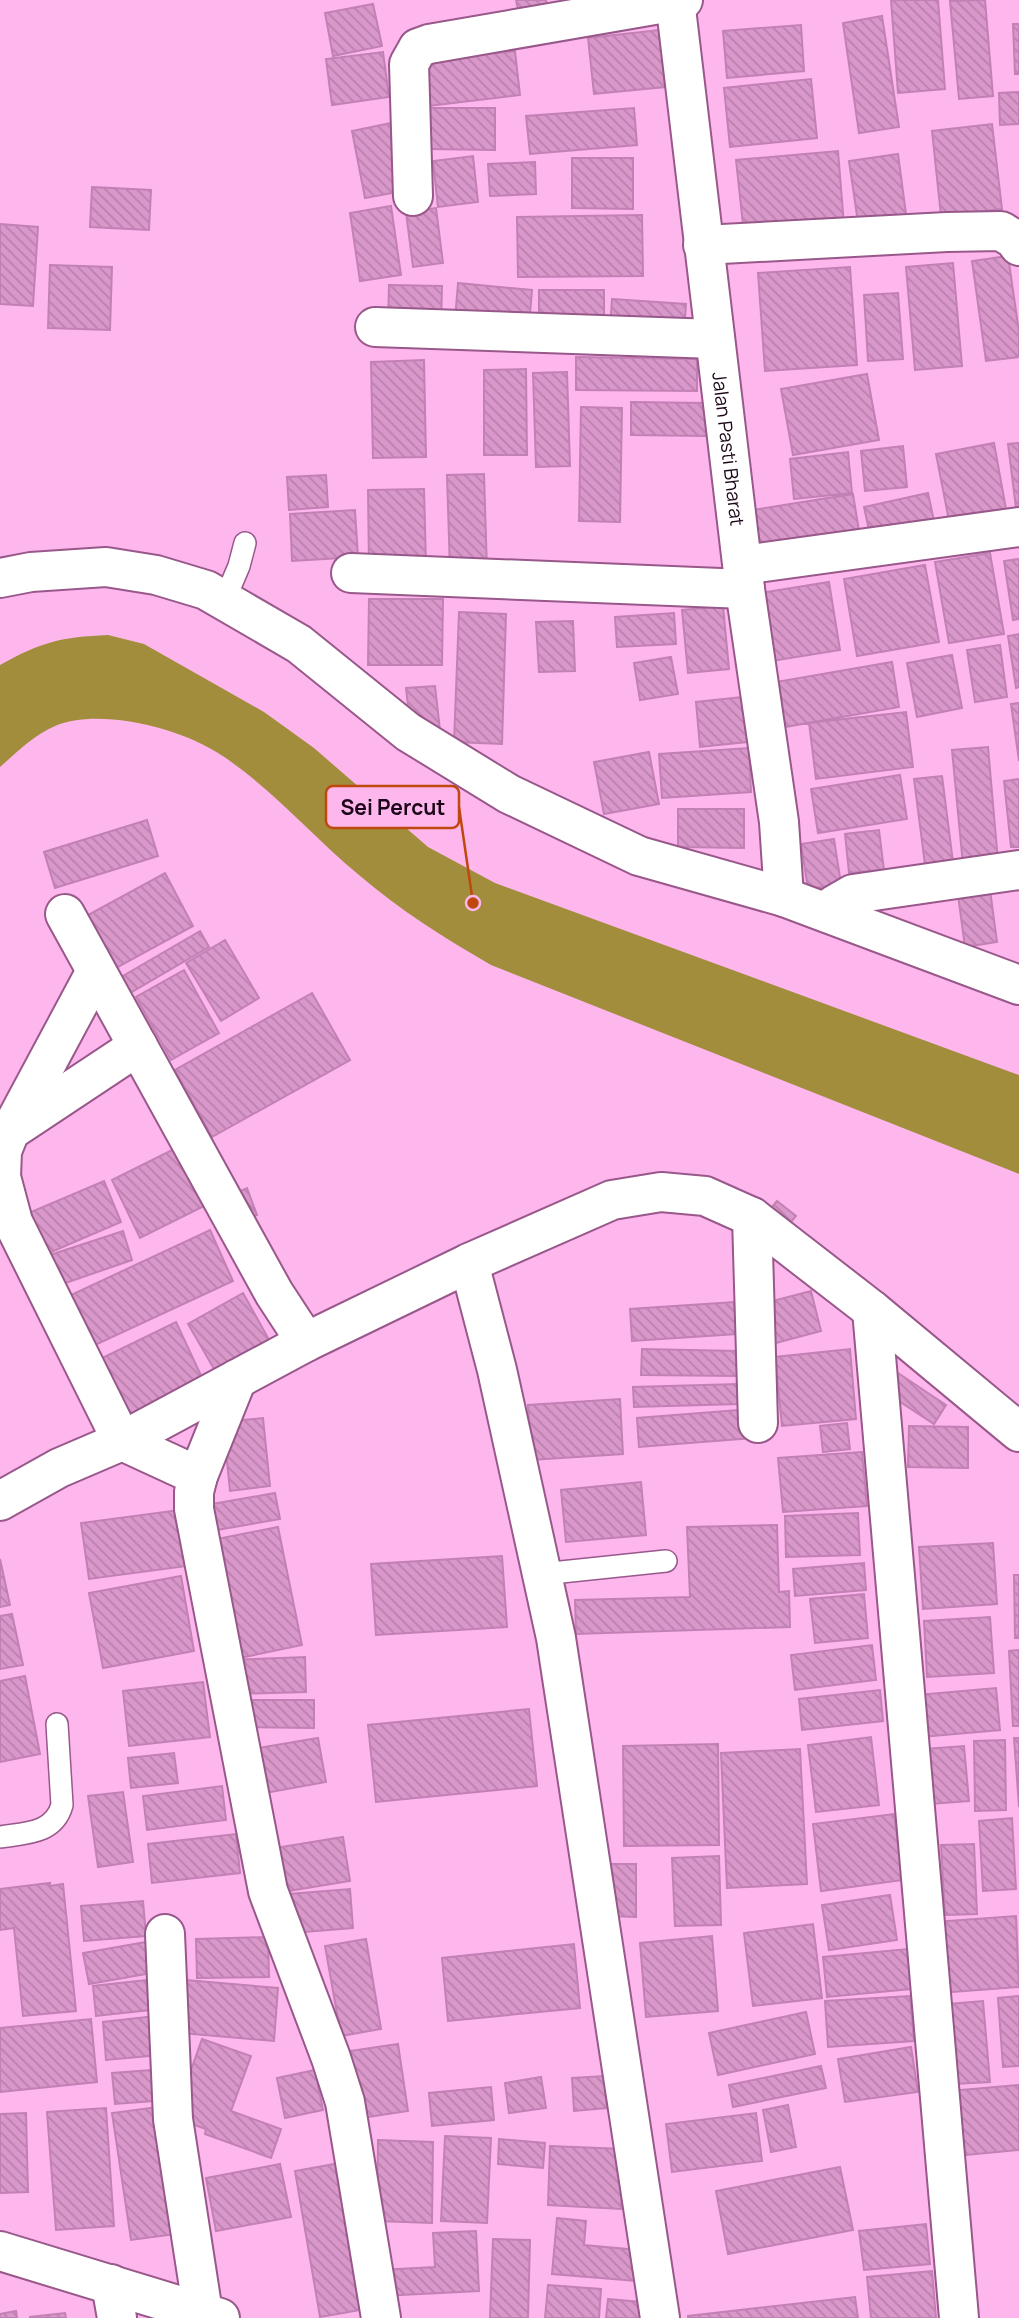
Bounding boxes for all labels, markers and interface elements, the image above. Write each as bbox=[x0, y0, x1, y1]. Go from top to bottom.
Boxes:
street label: Jalan Pasti Bharat bbox=[706, 370, 750, 527]
callout: Sei Percut bbox=[326, 786, 459, 828]
text: Sei Percut bbox=[341, 793, 445, 821]

